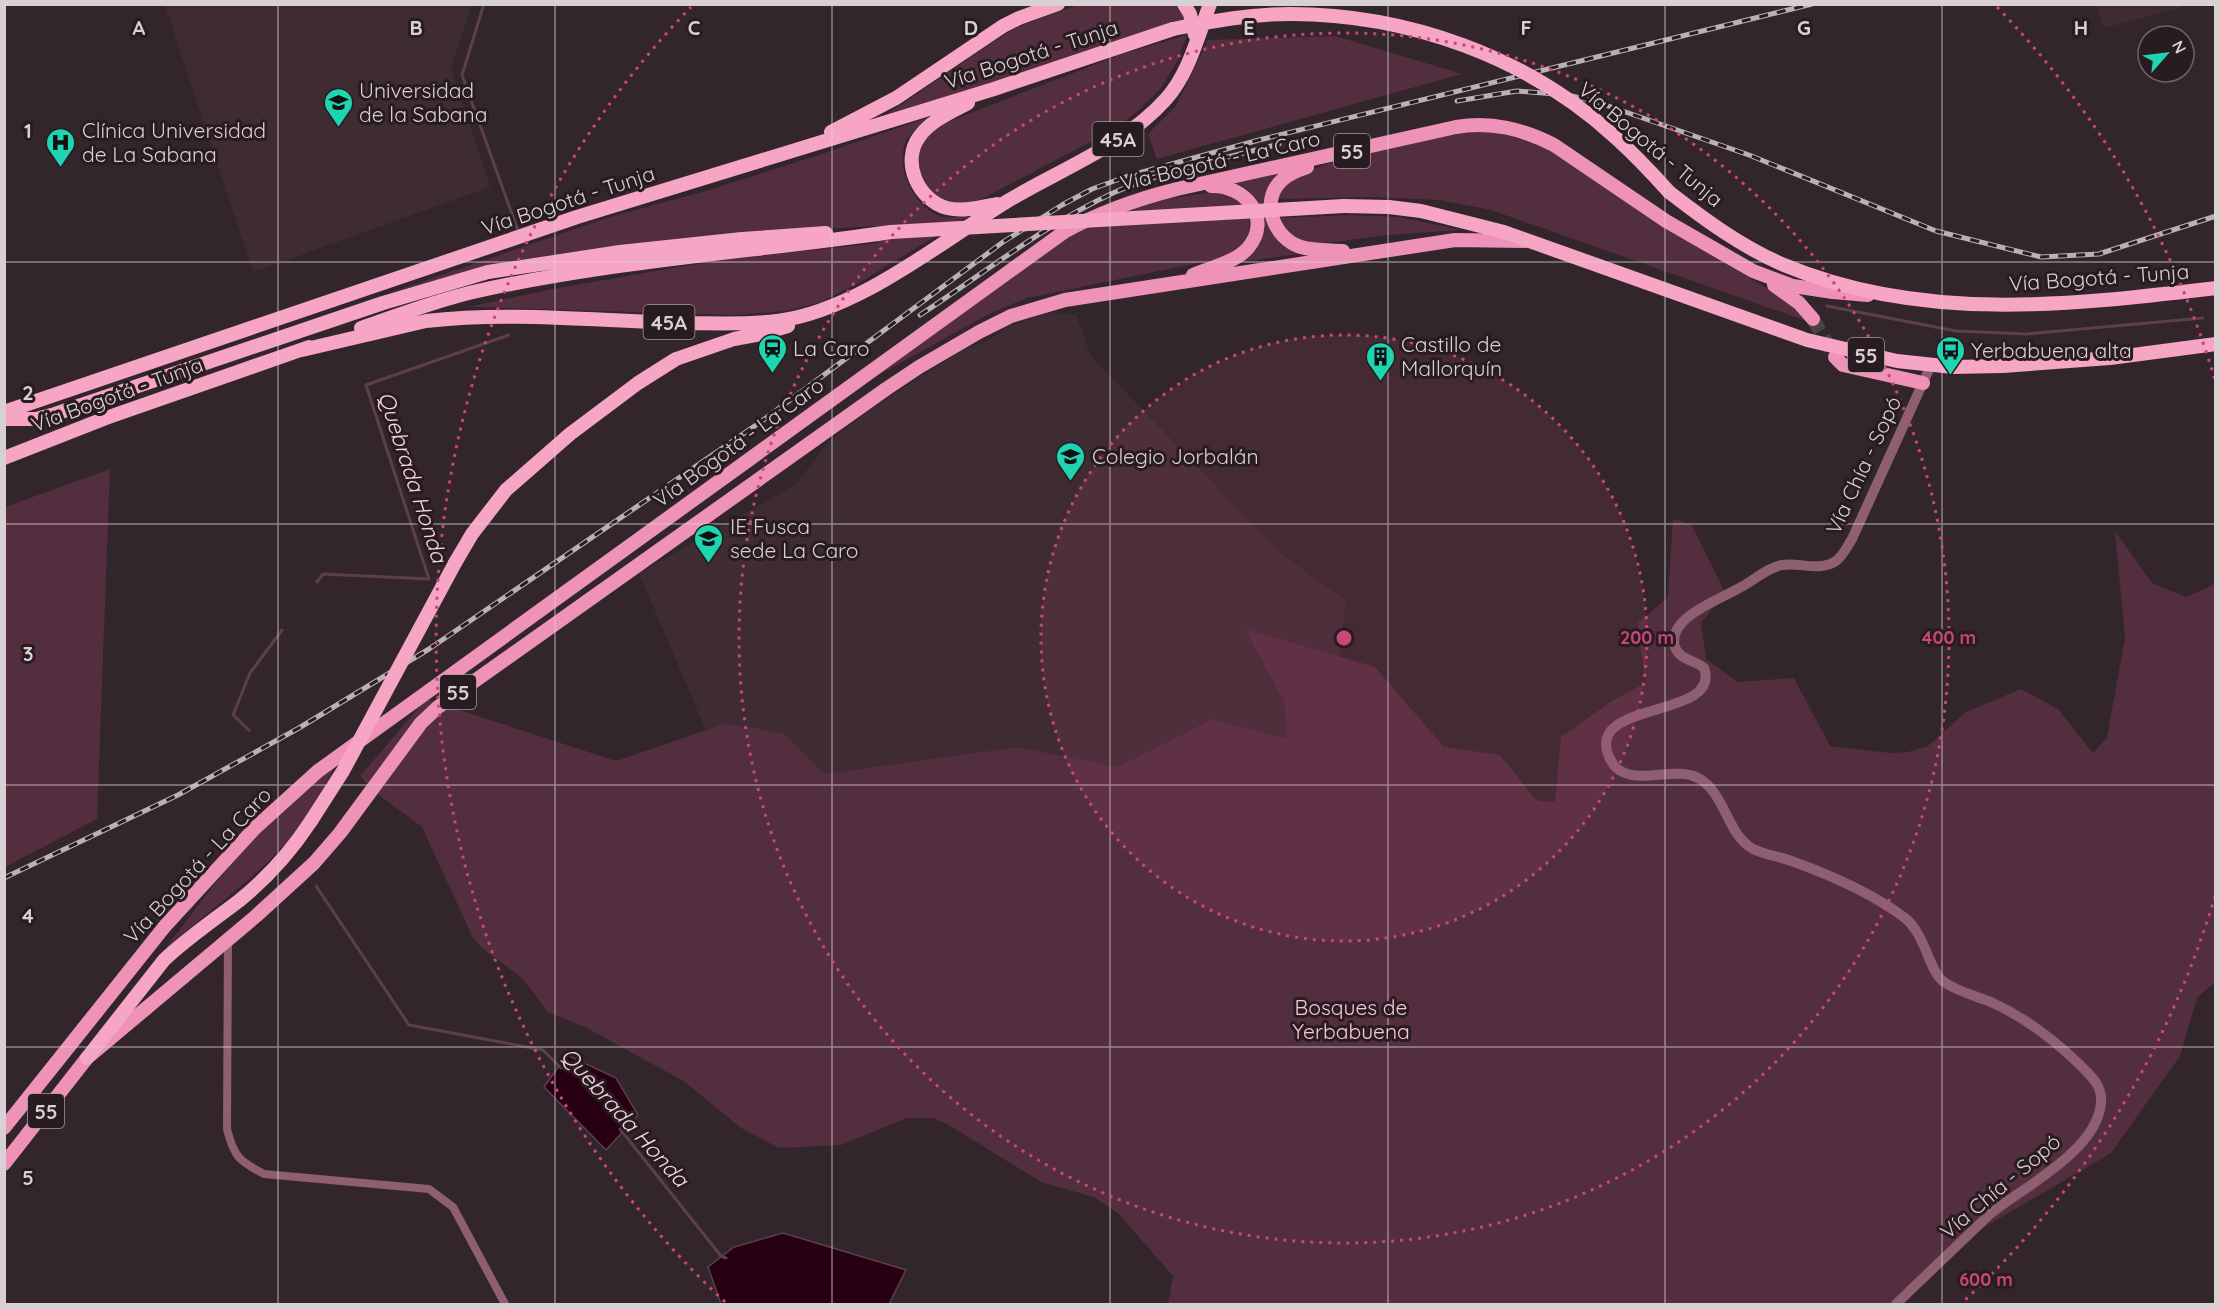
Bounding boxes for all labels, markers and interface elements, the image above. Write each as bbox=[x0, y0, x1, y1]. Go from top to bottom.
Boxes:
street label: Vía Bogotá - Tunja bbox=[941, 14, 1121, 94]
text: A bbox=[133, 15, 146, 40]
text: B bbox=[409, 15, 423, 40]
text: C bbox=[688, 15, 701, 40]
text: D bbox=[964, 15, 978, 40]
text: E bbox=[1243, 15, 1255, 40]
text: F bbox=[1520, 15, 1532, 40]
text: G bbox=[1797, 15, 1811, 40]
text: H bbox=[2074, 15, 2088, 40]
north arrow bbox=[2136, 24, 2196, 84]
text: N bbox=[2168, 37, 2191, 57]
street label: Vía Bogotá - Tunja bbox=[1573, 76, 1729, 212]
place label: Universidad de la Sabana bbox=[359, 77, 487, 127]
school or university icon: Universidad de la Sabana bbox=[322, 86, 354, 128]
place label: Clínica Universidad de La Sabana bbox=[82, 117, 266, 167]
text: 1 bbox=[24, 118, 32, 143]
road number: 45A bbox=[1092, 122, 1144, 156]
street label: Vía Bogotá - La Caro bbox=[1117, 124, 1323, 196]
hospital icon: Clínica Universidad de La Sabana bbox=[45, 126, 77, 168]
road number: 55 bbox=[1334, 134, 1370, 168]
street label: Vía Bogotá - Tunja bbox=[478, 160, 658, 240]
street label: Vía Bogotá - Tunja bbox=[2008, 258, 2190, 296]
road number: 45A bbox=[644, 305, 694, 339]
place label: Castillo de Mallorquín bbox=[1401, 331, 1502, 381]
station icon: La Caro bbox=[756, 332, 788, 374]
bus stop icon: Yerbabuena alta bbox=[1934, 334, 1966, 376]
place label: La Caro bbox=[793, 335, 869, 361]
place label: Yerbabuena alta bbox=[1971, 337, 2132, 363]
road number: 55 bbox=[1848, 338, 1884, 372]
building icon: Castillo de Mallorquín bbox=[1364, 340, 1396, 382]
street label: Vía Bogotá - Tunja bbox=[28, 351, 206, 437]
street label: Vía Bogotá - La Caro bbox=[648, 371, 828, 513]
text: 2 bbox=[22, 380, 34, 405]
water label: Quebrada Honda bbox=[372, 388, 454, 568]
street label: Vía Chía - Sopó bbox=[1820, 392, 1906, 538]
school or university icon: Colegio Jorbalán bbox=[1055, 440, 1087, 482]
place label: Colegio Jorbalán bbox=[1092, 443, 1259, 469]
place label: IE Fusca sede La Caro bbox=[730, 513, 858, 563]
school or university icon: IE Fusca sede La Caro bbox=[693, 522, 725, 564]
text: 200 m bbox=[1620, 626, 1674, 649]
text: 400 m bbox=[1922, 626, 1976, 649]
centre of rings bbox=[1334, 628, 1354, 648]
text: 3 bbox=[23, 641, 33, 666]
road number: 55 bbox=[440, 675, 476, 709]
street label: Vía Bogotá - La Caro bbox=[118, 781, 276, 949]
text: 4 bbox=[22, 903, 34, 928]
park label: Bosques de Yerbabuena bbox=[1292, 994, 1410, 1044]
water label: Quebrada Honda bbox=[555, 1041, 696, 1194]
road number: 55 bbox=[28, 1094, 64, 1128]
street label: Vía Chía - Sopó bbox=[1934, 1128, 2066, 1244]
text: 5 bbox=[22, 1165, 34, 1190]
text: 600 m bbox=[1959, 1268, 2013, 1291]

